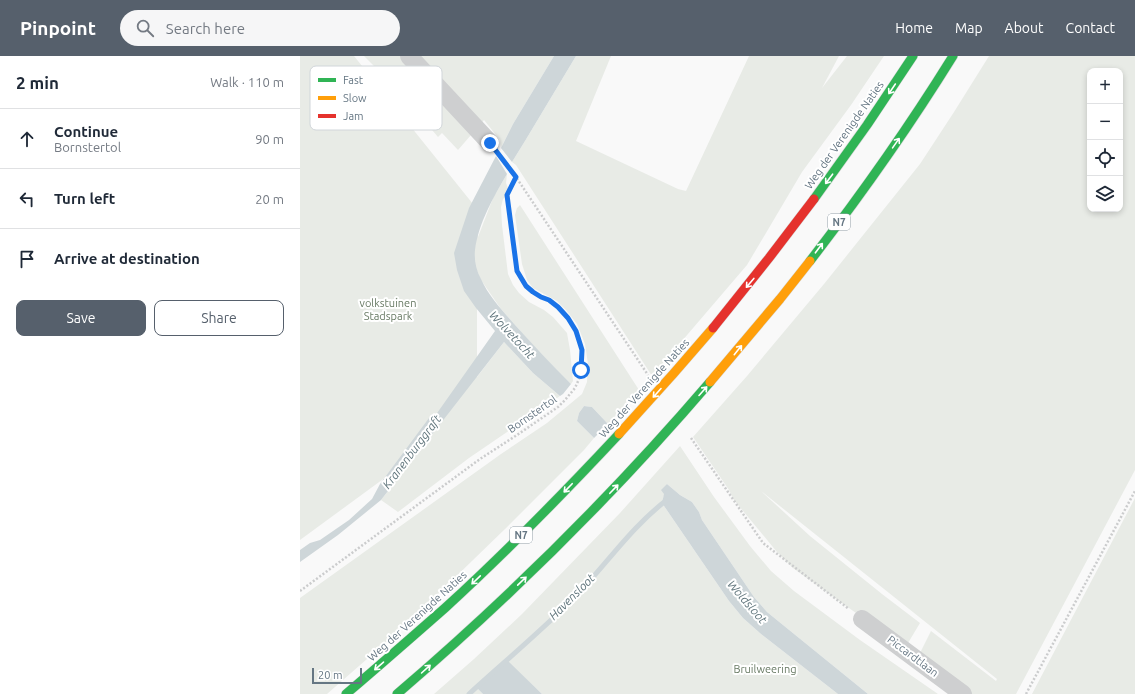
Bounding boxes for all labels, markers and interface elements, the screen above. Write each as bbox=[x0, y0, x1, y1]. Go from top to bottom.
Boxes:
search box bbox=[120, 10, 400, 46]
text: Pinpoint bbox=[20, 17, 96, 39]
icon: search bbox=[134, 17, 156, 39]
text: Search here bbox=[166, 20, 245, 37]
text: Home bbox=[895, 20, 933, 36]
text: Map bbox=[955, 20, 983, 36]
text: About bbox=[1005, 20, 1044, 36]
text: Contact bbox=[1066, 20, 1115, 36]
legend bbox=[310, 66, 442, 130]
map controls bbox=[1087, 68, 1123, 212]
button: + bbox=[1087, 68, 1123, 104]
text: 2 min bbox=[16, 73, 59, 92]
text: Fast bbox=[343, 74, 364, 86]
text: Walk · 110 m bbox=[210, 75, 284, 89]
street label: Weg der Verenigde Naties bbox=[802, 79, 886, 191]
one-way arrow bbox=[888, 83, 896, 94]
text: Slow bbox=[343, 92, 367, 104]
button: − bbox=[1087, 104, 1123, 140]
text: Jam bbox=[343, 110, 364, 122]
text: Continue bbox=[54, 123, 118, 140]
icon: ahead bbox=[16, 128, 38, 150]
text: 90 m bbox=[255, 132, 284, 146]
route end bbox=[481, 134, 499, 152]
one-way arrow bbox=[892, 138, 900, 149]
text: Bornstertol bbox=[54, 140, 121, 154]
button: locate bbox=[1087, 140, 1123, 176]
one-way arrow bbox=[824, 174, 833, 185]
button: layers bbox=[1087, 176, 1123, 212]
icon: left bbox=[16, 188, 38, 210]
text: Turn left bbox=[54, 190, 115, 207]
text: 20 m bbox=[255, 192, 284, 206]
road number: N7 bbox=[828, 214, 850, 230]
one-way arrow bbox=[815, 243, 823, 254]
icon: arrive bbox=[16, 248, 38, 270]
text: Arrive at destination bbox=[54, 250, 200, 267]
one-way arrow bbox=[745, 277, 754, 288]
park label: volkstuinen Stadspark bbox=[360, 297, 416, 322]
button: Save bbox=[16, 300, 146, 336]
button: Share bbox=[154, 300, 284, 336]
water label: Wolvetocht bbox=[487, 308, 538, 361]
street label: Weg der Verenigde Naties bbox=[596, 336, 692, 440]
one-way arrow bbox=[734, 345, 743, 355]
route start bbox=[572, 361, 590, 379]
one-way arrow bbox=[699, 386, 708, 396]
one-way arrow bbox=[652, 388, 661, 398]
street label: Bornstertol bbox=[505, 393, 559, 435]
water label: Kranenburggraft bbox=[380, 412, 444, 491]
one-way arrow bbox=[563, 483, 573, 493]
one-way arrow bbox=[609, 484, 619, 494]
road number: N7 bbox=[510, 527, 532, 543]
street label: Weg der Verenigde Naties bbox=[365, 568, 469, 664]
water label: Havensloot bbox=[546, 571, 597, 622]
one-way arrow bbox=[471, 575, 481, 584]
one-way arrow bbox=[517, 576, 527, 586]
water label: Woldsloot bbox=[725, 577, 770, 626]
street label: Piccardtlaan bbox=[885, 633, 941, 679]
one-way arrow bbox=[374, 662, 384, 671]
park label: Bruilweering bbox=[733, 663, 797, 675]
one-way arrow bbox=[421, 664, 432, 673]
scale bar bbox=[312, 666, 362, 685]
text: 20 m bbox=[318, 669, 342, 681]

